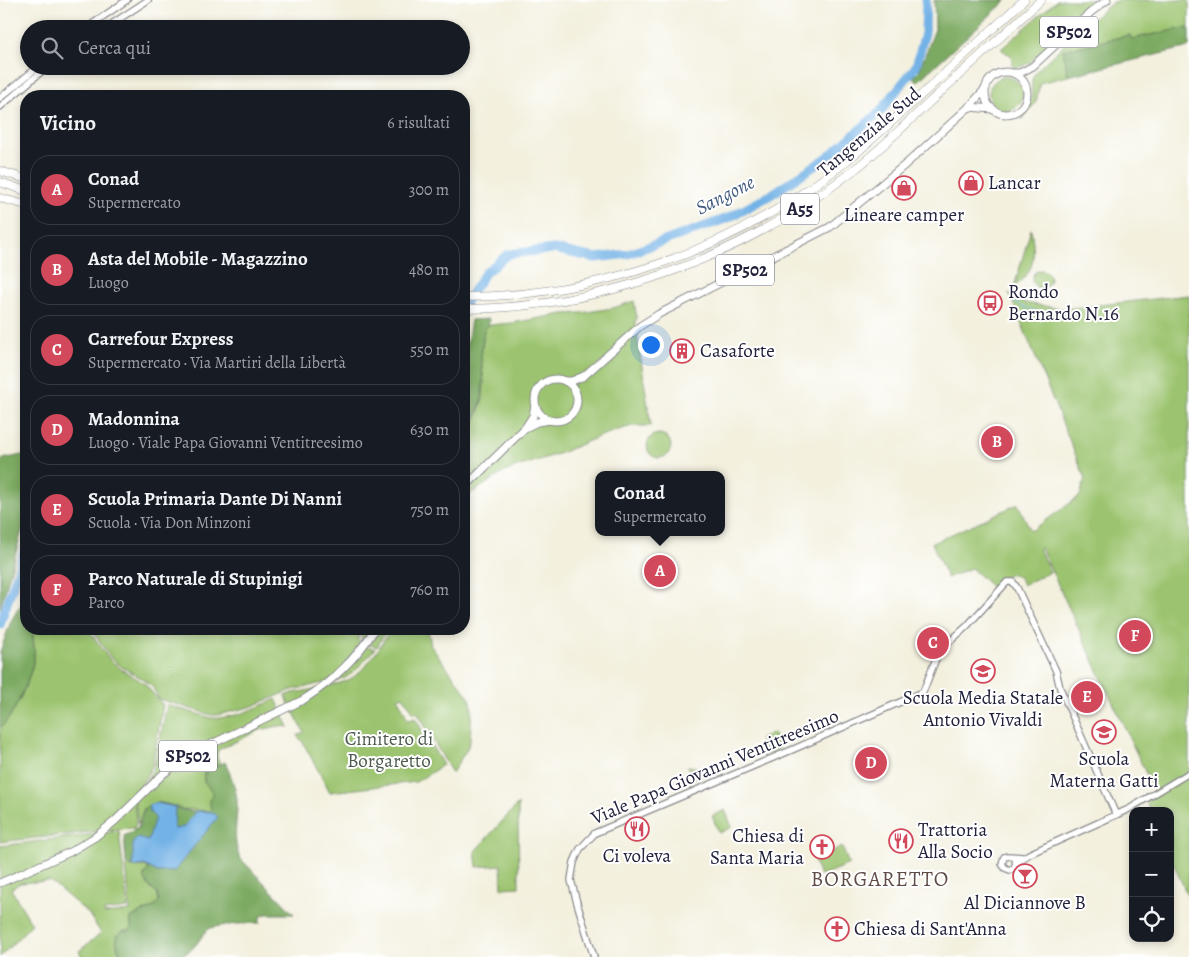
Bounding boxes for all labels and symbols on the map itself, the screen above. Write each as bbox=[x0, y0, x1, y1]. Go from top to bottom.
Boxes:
road number: SP502 bbox=[1040, 16, 1098, 48]
street label: Tangenziale Sud bbox=[812, 81, 927, 183]
water label: Sangone bbox=[691, 169, 759, 221]
shop icon: Lancar bbox=[958, 170, 984, 196]
place label: Lancar bbox=[988, 170, 1041, 196]
shop icon: Lineare camper bbox=[891, 175, 917, 201]
road number: A55 bbox=[781, 193, 819, 224]
place label: Lineare camper bbox=[844, 202, 964, 228]
road number: SP502 bbox=[716, 254, 774, 286]
place label: Rondo Bernardo N.16 bbox=[1008, 279, 1119, 327]
bus stop icon: Rondo Bernardo N.16 bbox=[977, 290, 1003, 316]
your location bbox=[638, 332, 664, 358]
building icon: Casaforte bbox=[669, 338, 695, 364]
place label: Casaforte bbox=[700, 338, 775, 364]
pin: B bbox=[981, 423, 1013, 461]
pin: A bbox=[644, 552, 676, 590]
pin: F bbox=[1119, 617, 1151, 655]
pin: C bbox=[917, 624, 949, 662]
school or university icon: Scuola Media Statale Antonio Vivaldi bbox=[970, 658, 996, 684]
pin: E bbox=[1071, 678, 1103, 716]
place label: Scuola Media Statale Antonio Vivaldi bbox=[903, 685, 1063, 733]
street label: Viale Papa Giovanni Ventitreesimo bbox=[586, 703, 843, 831]
school or university icon: Scuola Materna Gatti bbox=[1091, 719, 1117, 745]
park label: Cimitero di Borgaretto bbox=[345, 726, 433, 774]
road number: SP502 bbox=[159, 740, 217, 771]
pin: D bbox=[855, 744, 887, 782]
place label: Scuola Materna Gatti bbox=[1049, 746, 1159, 794]
restaurant icon: Ci voleva bbox=[624, 816, 650, 842]
place label: Trattoria Alla Socio bbox=[917, 817, 993, 865]
place label: Chiesa di Santa Maria bbox=[710, 823, 804, 871]
restaurant icon: Trattoria Alla Socio bbox=[888, 828, 914, 854]
church icon: Chiesa di Santa Maria bbox=[809, 834, 835, 860]
place label: Ci voleva bbox=[603, 843, 671, 869]
bar icon: Al Diciannove B bbox=[1012, 863, 1038, 889]
district label: BORGARETTO bbox=[811, 865, 949, 893]
place label: Al Diciannove B bbox=[963, 890, 1086, 916]
church icon: Chiesa di Sant'Anna bbox=[824, 916, 850, 942]
place label: Chiesa di Sant'Anna bbox=[854, 916, 1007, 942]

